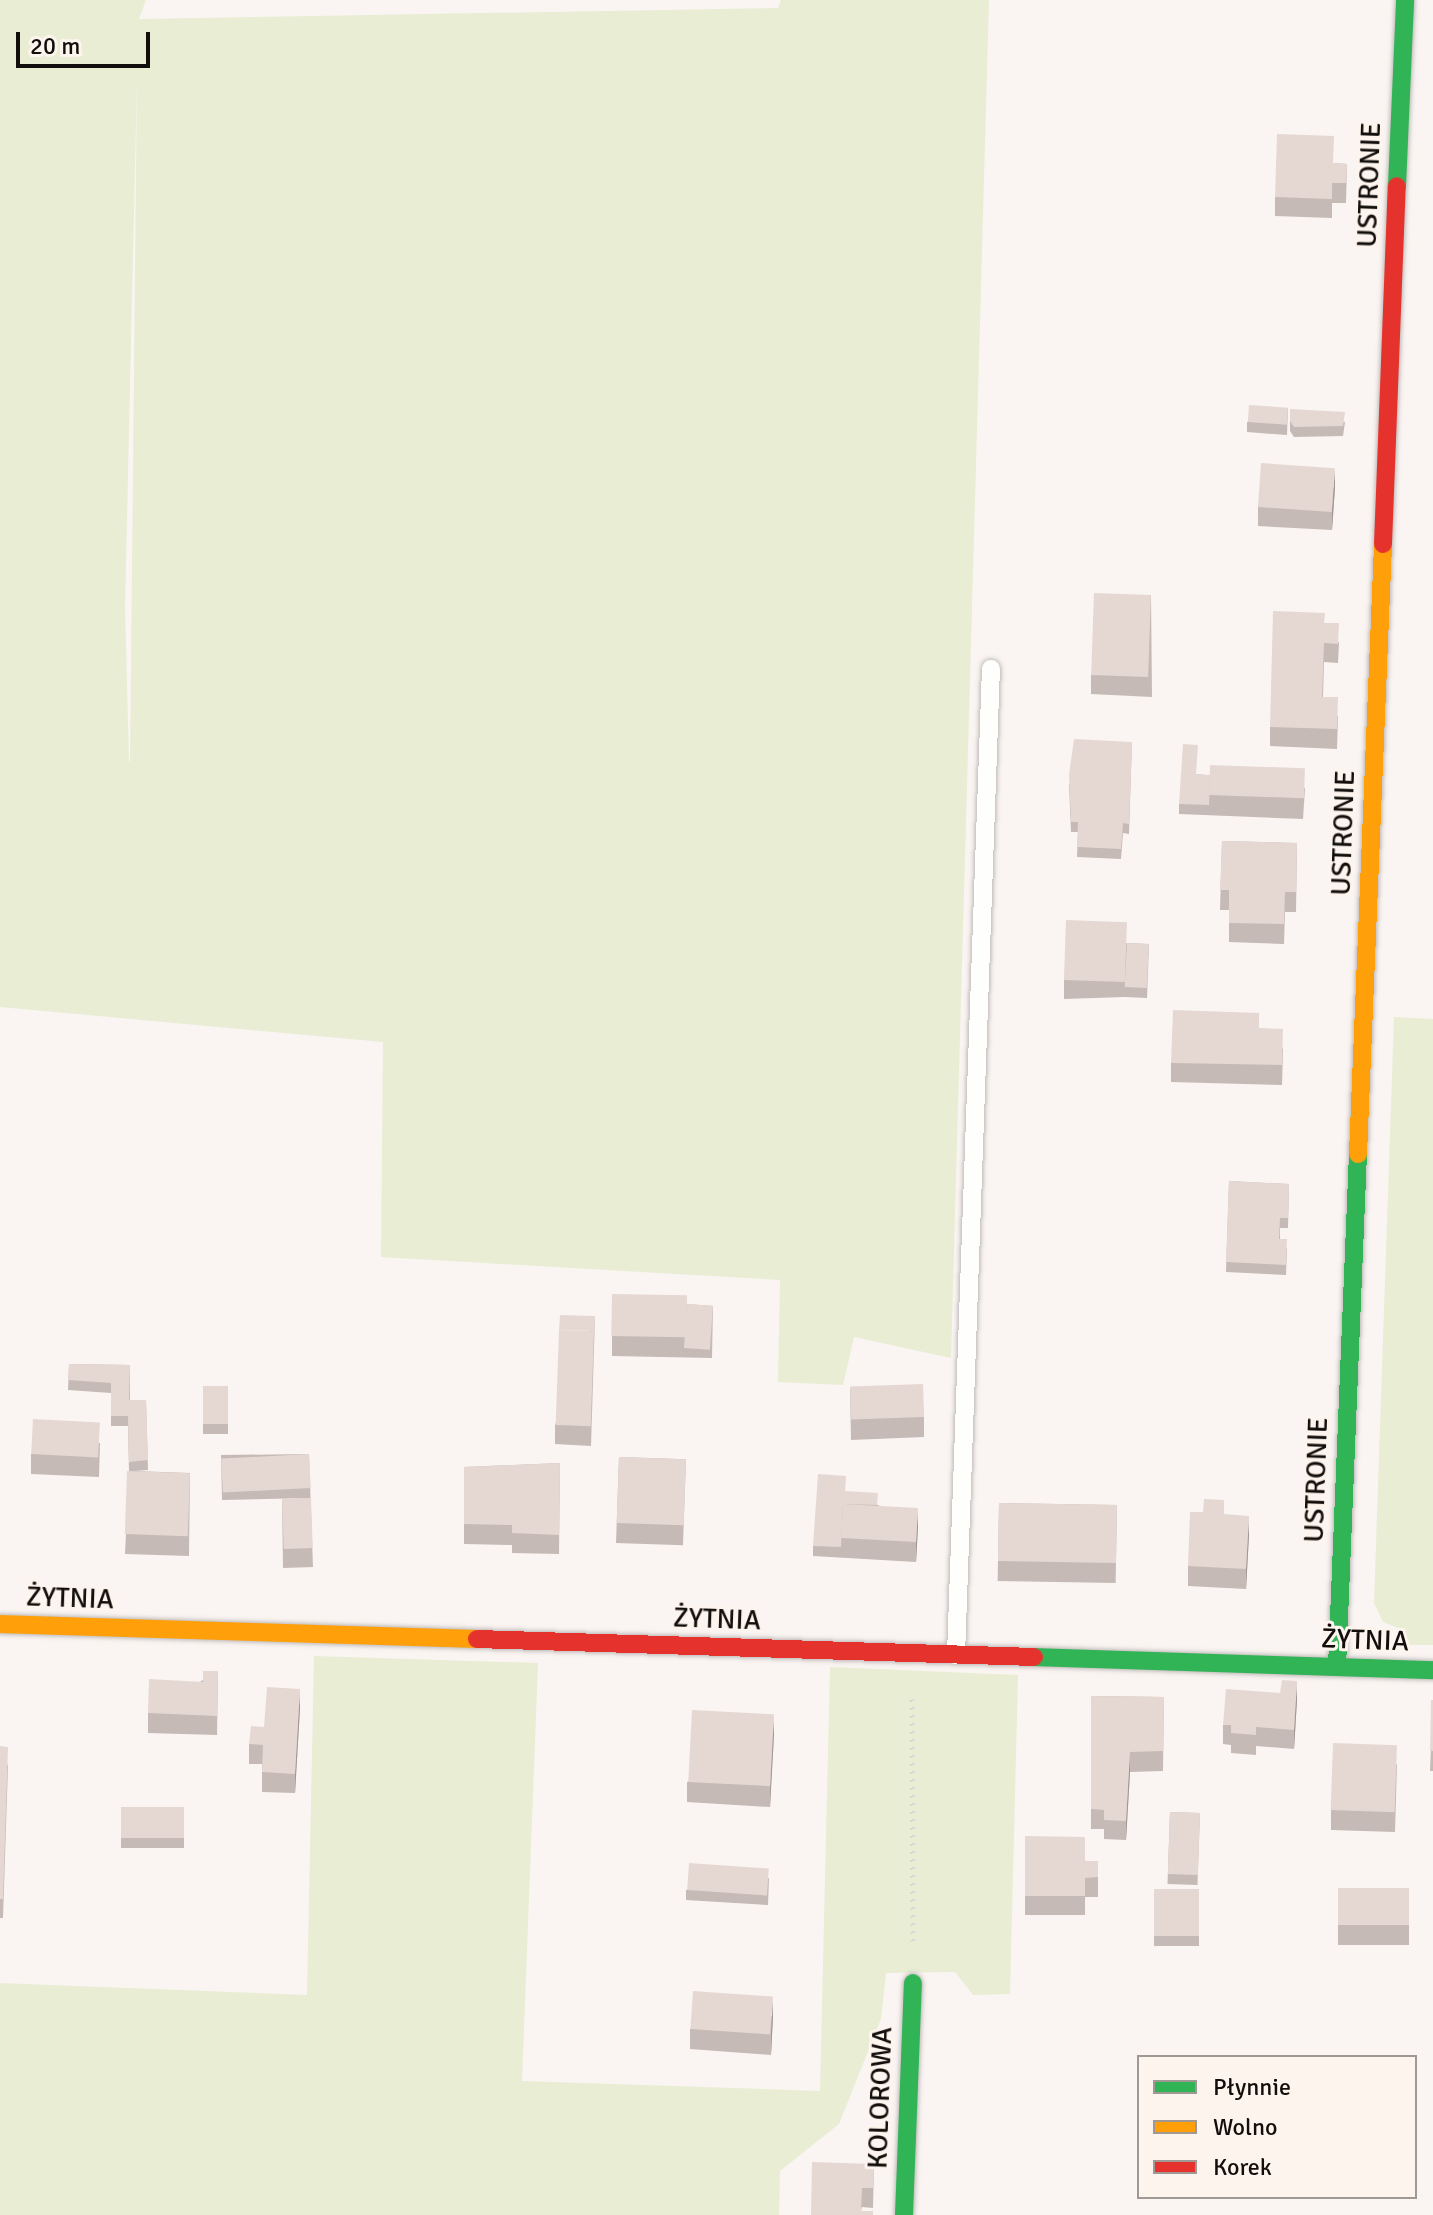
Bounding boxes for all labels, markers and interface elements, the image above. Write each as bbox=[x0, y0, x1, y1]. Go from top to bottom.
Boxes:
scale bar bbox=[20, 16, 154, 66]
text: 20 m bbox=[30, 31, 80, 61]
street label: USTRONIE bbox=[1350, 122, 1388, 248]
street label: USTRONIE bbox=[1324, 770, 1362, 896]
street label: USTRONIE bbox=[1297, 1417, 1335, 1543]
street label: ŻYTNIA bbox=[25, 1580, 115, 1616]
street label: ŻYTNIA bbox=[672, 1601, 762, 1637]
street label: ŻYTNIA bbox=[1320, 1622, 1410, 1658]
street label: KOLOROWA bbox=[861, 2026, 899, 2170]
legend bbox=[1137, 2055, 1417, 2199]
text: Płynnie bbox=[1213, 2072, 1291, 2102]
text: Wolno bbox=[1213, 2112, 1278, 2142]
text: Korek bbox=[1213, 2152, 1272, 2182]

